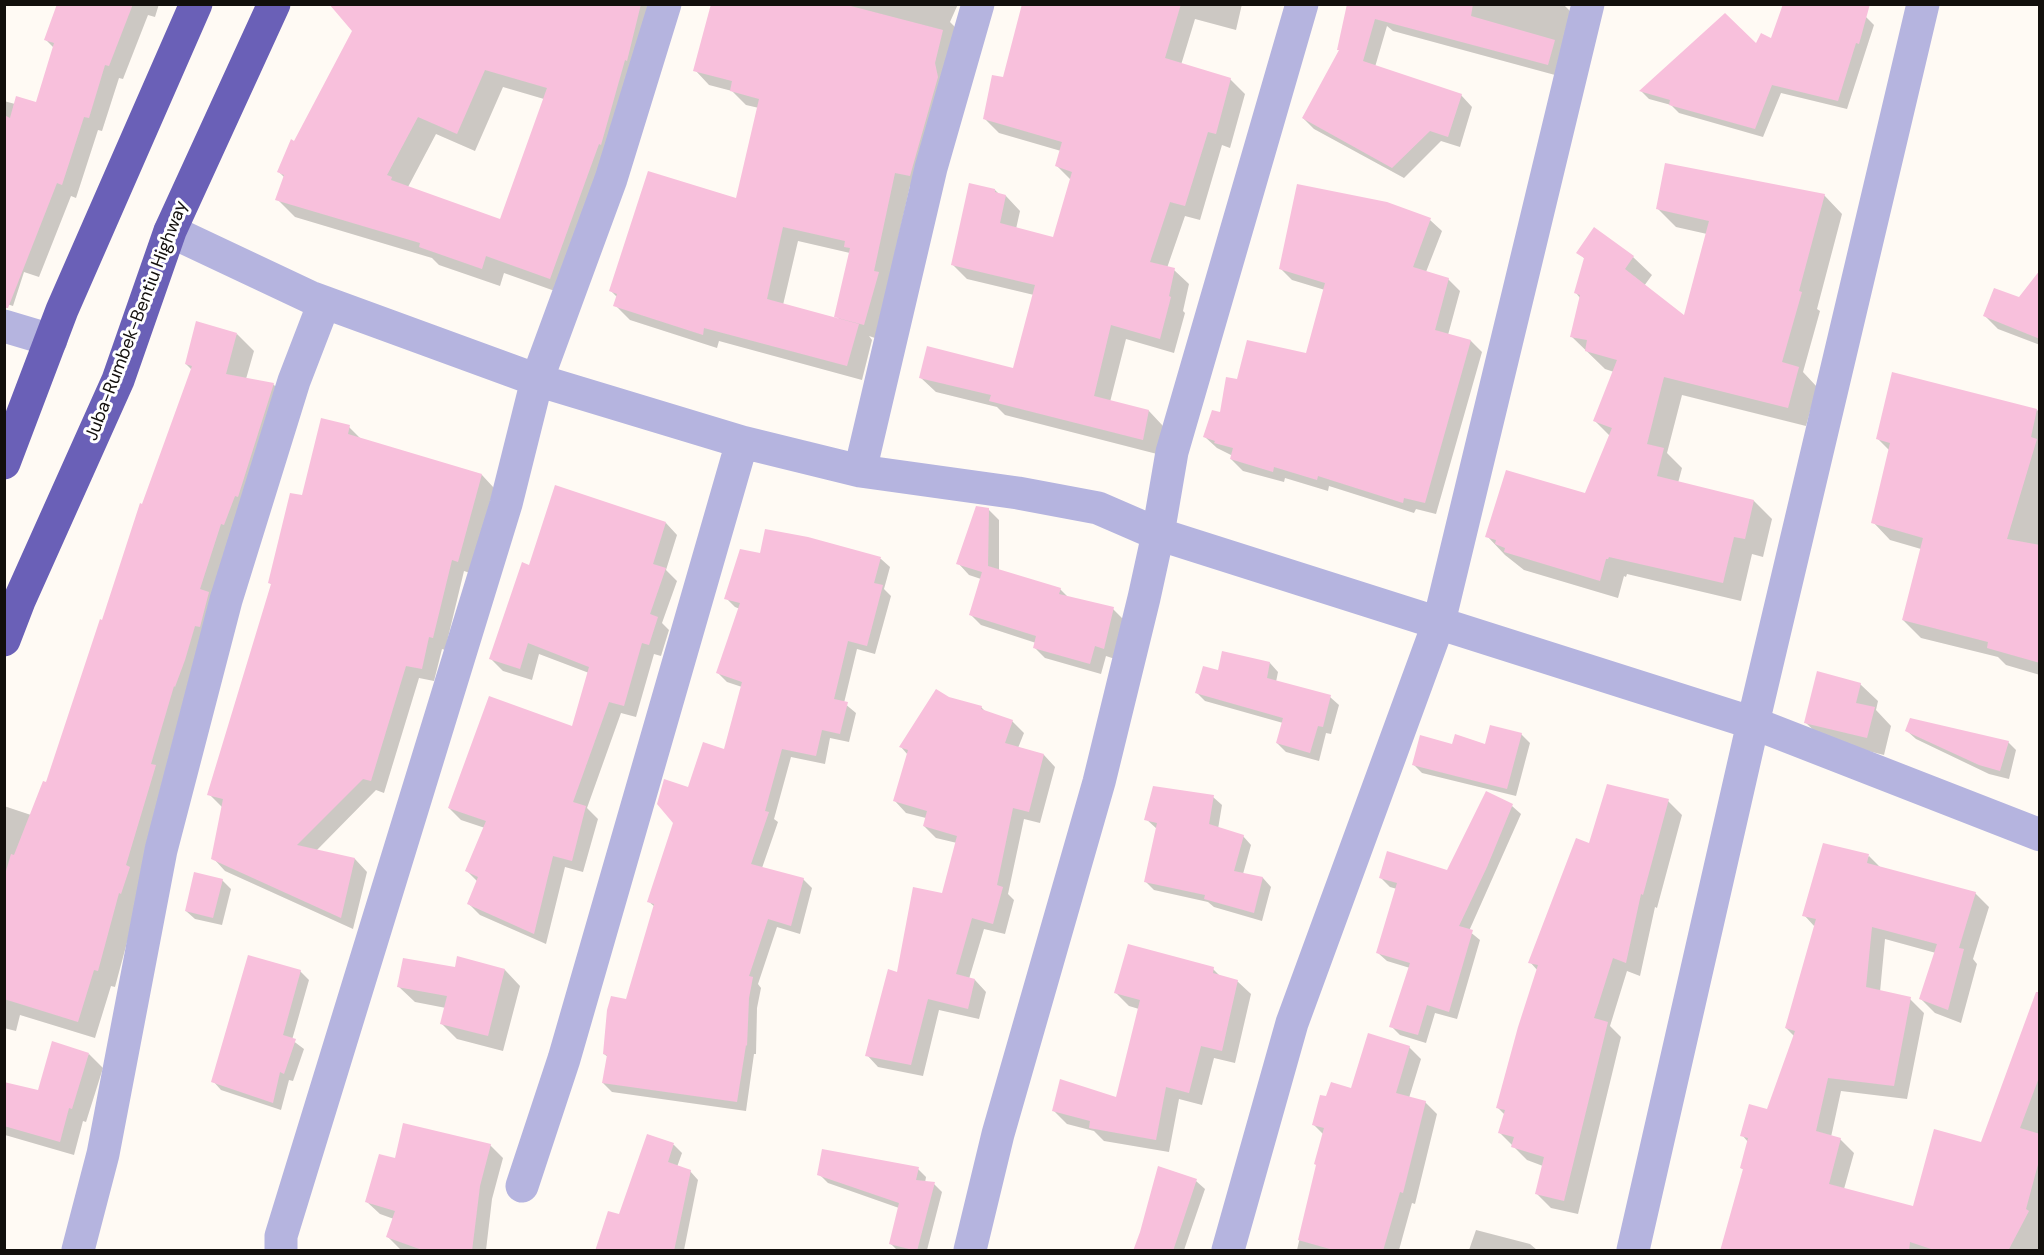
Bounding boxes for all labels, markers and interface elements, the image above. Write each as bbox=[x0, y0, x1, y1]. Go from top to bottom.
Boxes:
street label: Juba-Rumbek-Bentiu Highway bbox=[81, 198, 193, 444]

